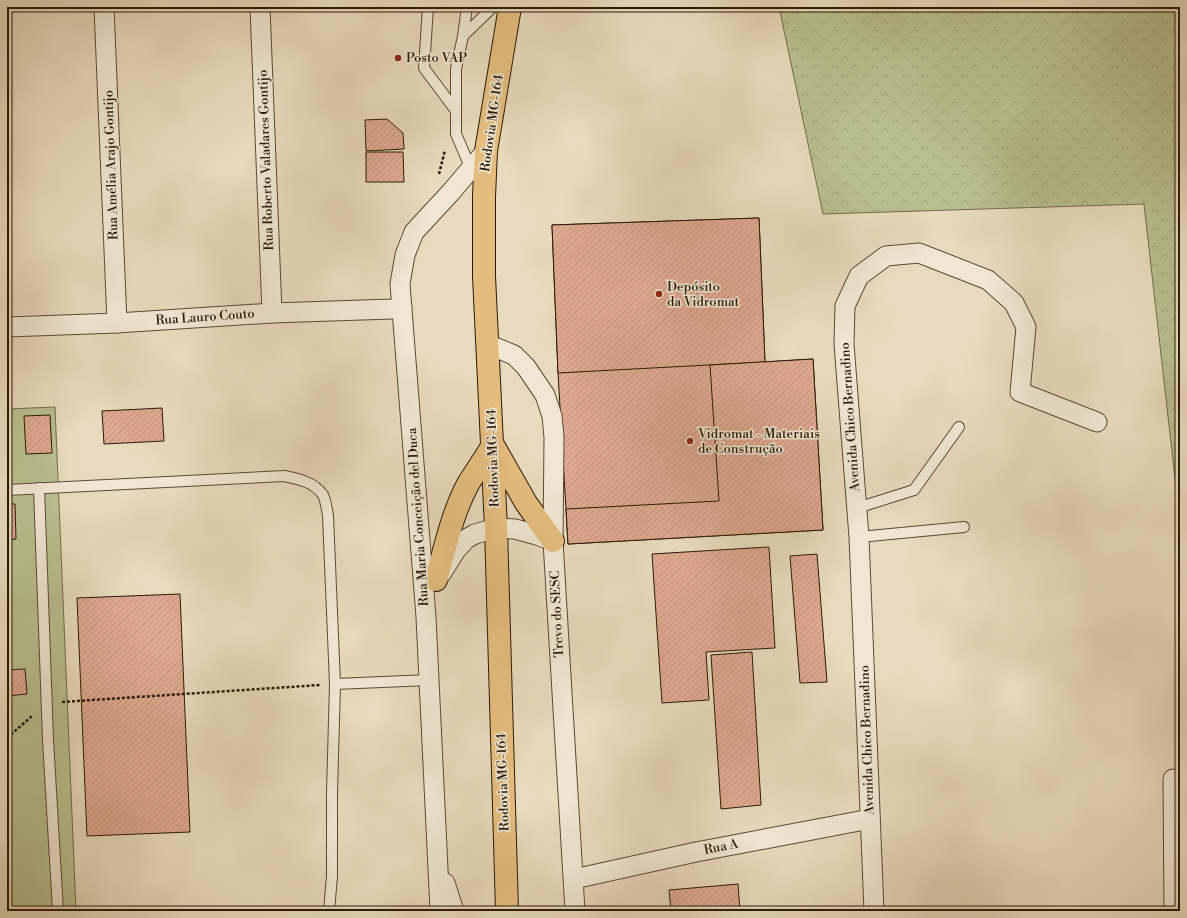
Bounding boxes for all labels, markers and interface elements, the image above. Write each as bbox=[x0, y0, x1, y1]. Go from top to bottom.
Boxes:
place label: Posto VAP bbox=[406, 50, 467, 66]
marker: Posto VAP bbox=[393, 53, 403, 63]
street label: Rua Roberto Valadares Gontijo bbox=[255, 69, 277, 251]
street label: Rodovia MG-164 bbox=[477, 73, 507, 173]
street label: Rua Amélia Arajo Gontijo bbox=[100, 90, 122, 240]
place label: Depósito da Vidromat bbox=[667, 279, 740, 310]
marker: Depósito da Vidromat bbox=[654, 289, 664, 299]
street label: Rua Lauro Couto bbox=[155, 306, 255, 328]
street label: Avenida Chico Bernadino bbox=[837, 342, 863, 493]
street label: Rodovia MG-164 bbox=[483, 408, 503, 507]
place label: Vidromat - Materiais de Construção bbox=[697, 426, 820, 457]
street label: Rua Maria Conceição del Duca bbox=[404, 427, 432, 607]
marker: Vidromat - Materiais de Construção bbox=[685, 436, 695, 446]
street label: Trevo do SESC bbox=[547, 570, 567, 658]
street label: Avenida Chico Bernadino bbox=[856, 665, 878, 816]
street label: Rodovia MG-164 bbox=[493, 732, 513, 831]
street label: Rua A bbox=[703, 836, 741, 858]

